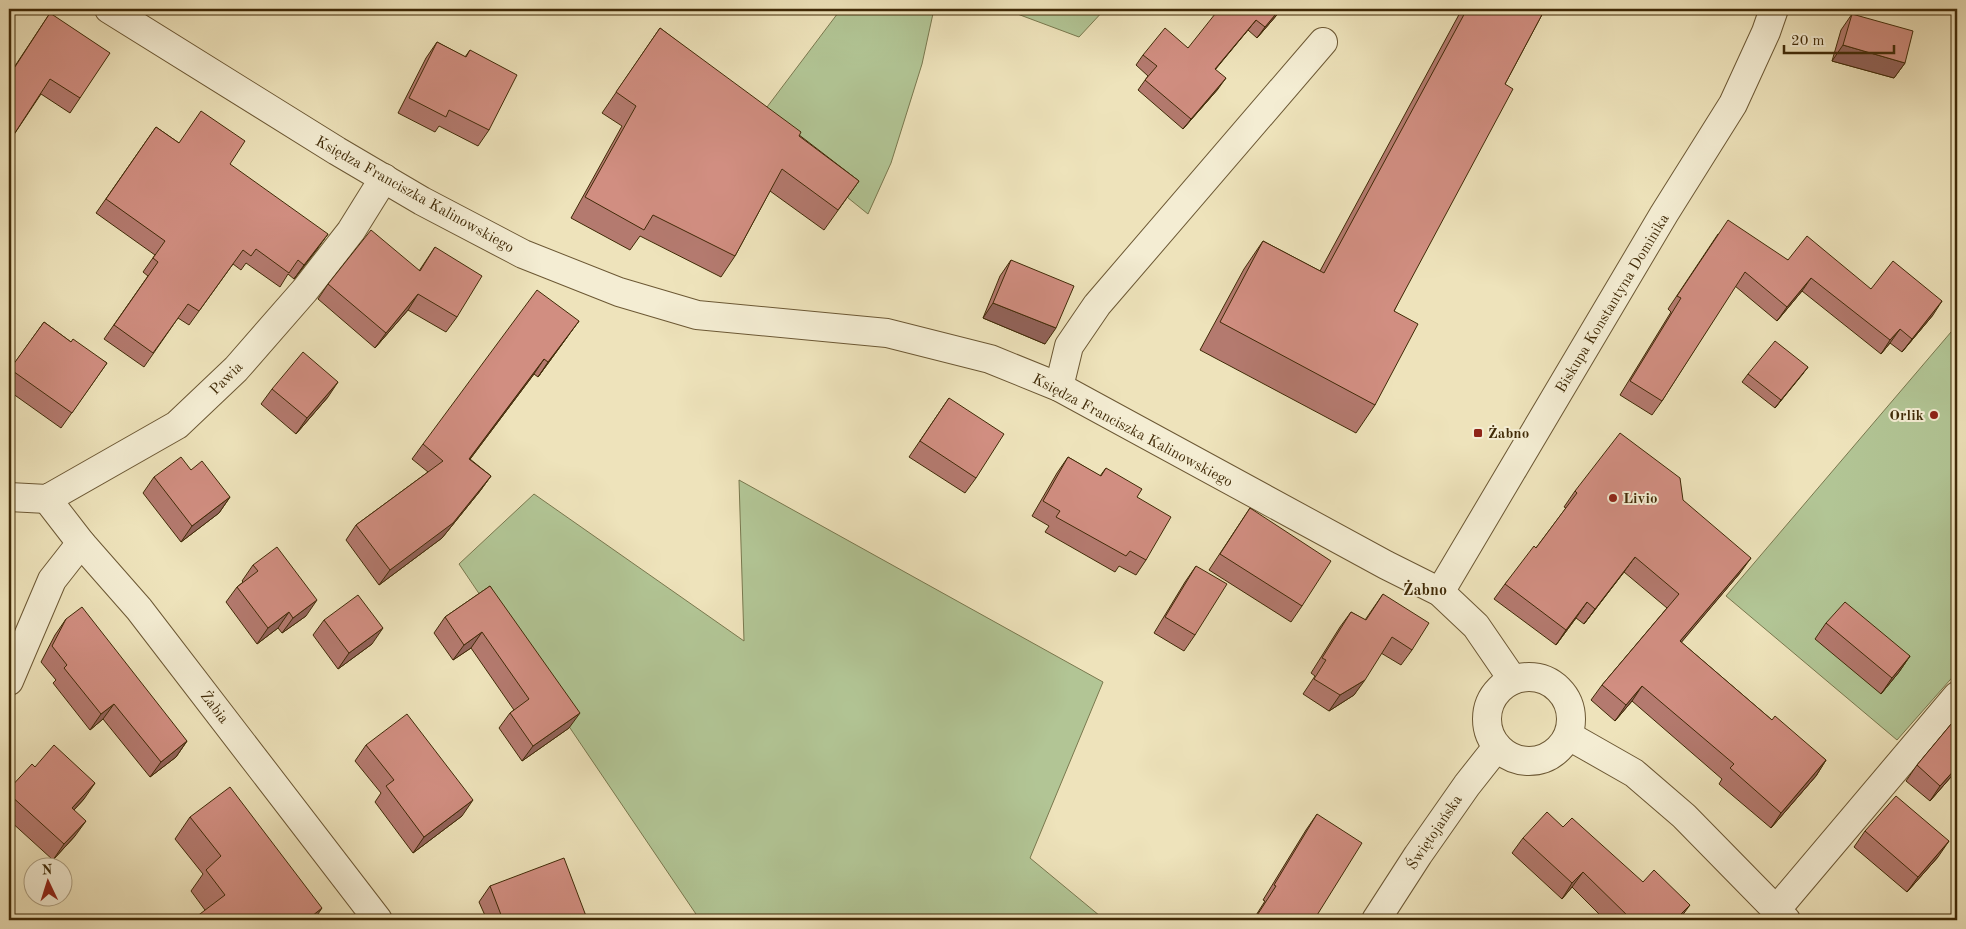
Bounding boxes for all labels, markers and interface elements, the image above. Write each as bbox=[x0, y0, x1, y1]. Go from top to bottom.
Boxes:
scale bar bbox=[1784, 22, 1894, 54]
text: 20 m bbox=[1791, 34, 1825, 49]
street label: Księdza Franciszka Kalinowskiego bbox=[313, 134, 516, 256]
street label: Biskupa Konstantyna Dominika bbox=[1554, 211, 1673, 396]
street label: Pawia bbox=[208, 359, 247, 398]
street label: Księdza Franciszka Kalinowskiego bbox=[1030, 372, 1235, 491]
place label: Orlik bbox=[1889, 409, 1925, 424]
marker: Orlik bbox=[1928, 409, 1940, 421]
place label: Żabno bbox=[1488, 425, 1529, 442]
marker: Żabno bbox=[1472, 427, 1484, 439]
marker: Livio bbox=[1607, 492, 1619, 504]
place label: Livio bbox=[1623, 492, 1657, 507]
district label: Żabno bbox=[1403, 579, 1447, 599]
street label: Żabia bbox=[197, 687, 233, 727]
street label: Świętojańska bbox=[1401, 790, 1466, 873]
north arrow bbox=[22, 856, 72, 906]
text: N bbox=[41, 863, 53, 877]

